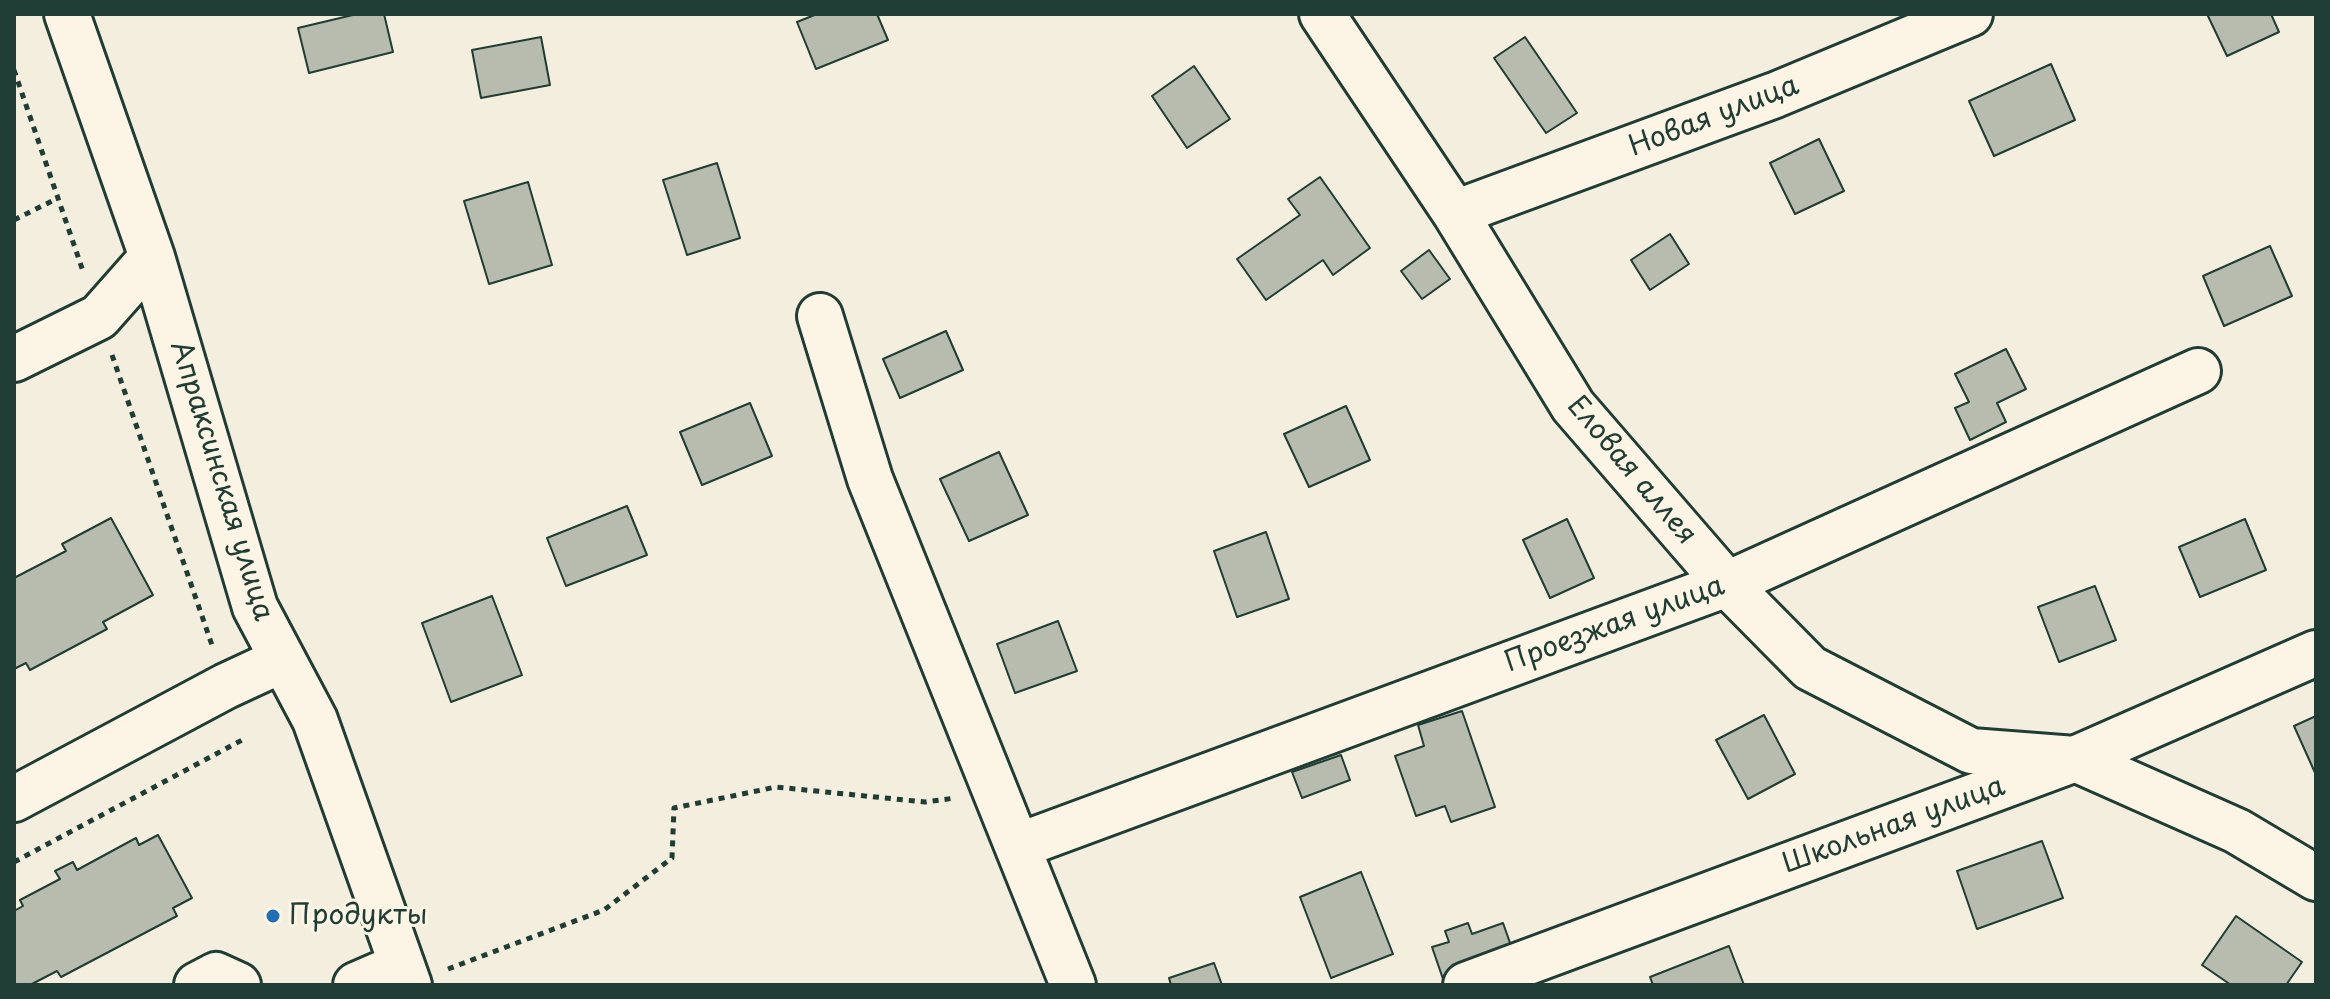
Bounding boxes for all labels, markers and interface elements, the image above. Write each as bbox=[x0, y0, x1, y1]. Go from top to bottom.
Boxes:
street label: Новая улица bbox=[1624, 69, 1804, 165]
street label: Апраксинская улица bbox=[162, 337, 280, 625]
street label: Еловая аллея bbox=[1559, 390, 1703, 552]
street label: Проезжая улица bbox=[1501, 570, 1729, 680]
street label: Школьная улица bbox=[1778, 770, 2010, 882]
place label: Продукты bbox=[289, 899, 427, 933]
marker: Продукты bbox=[264, 907, 282, 925]

